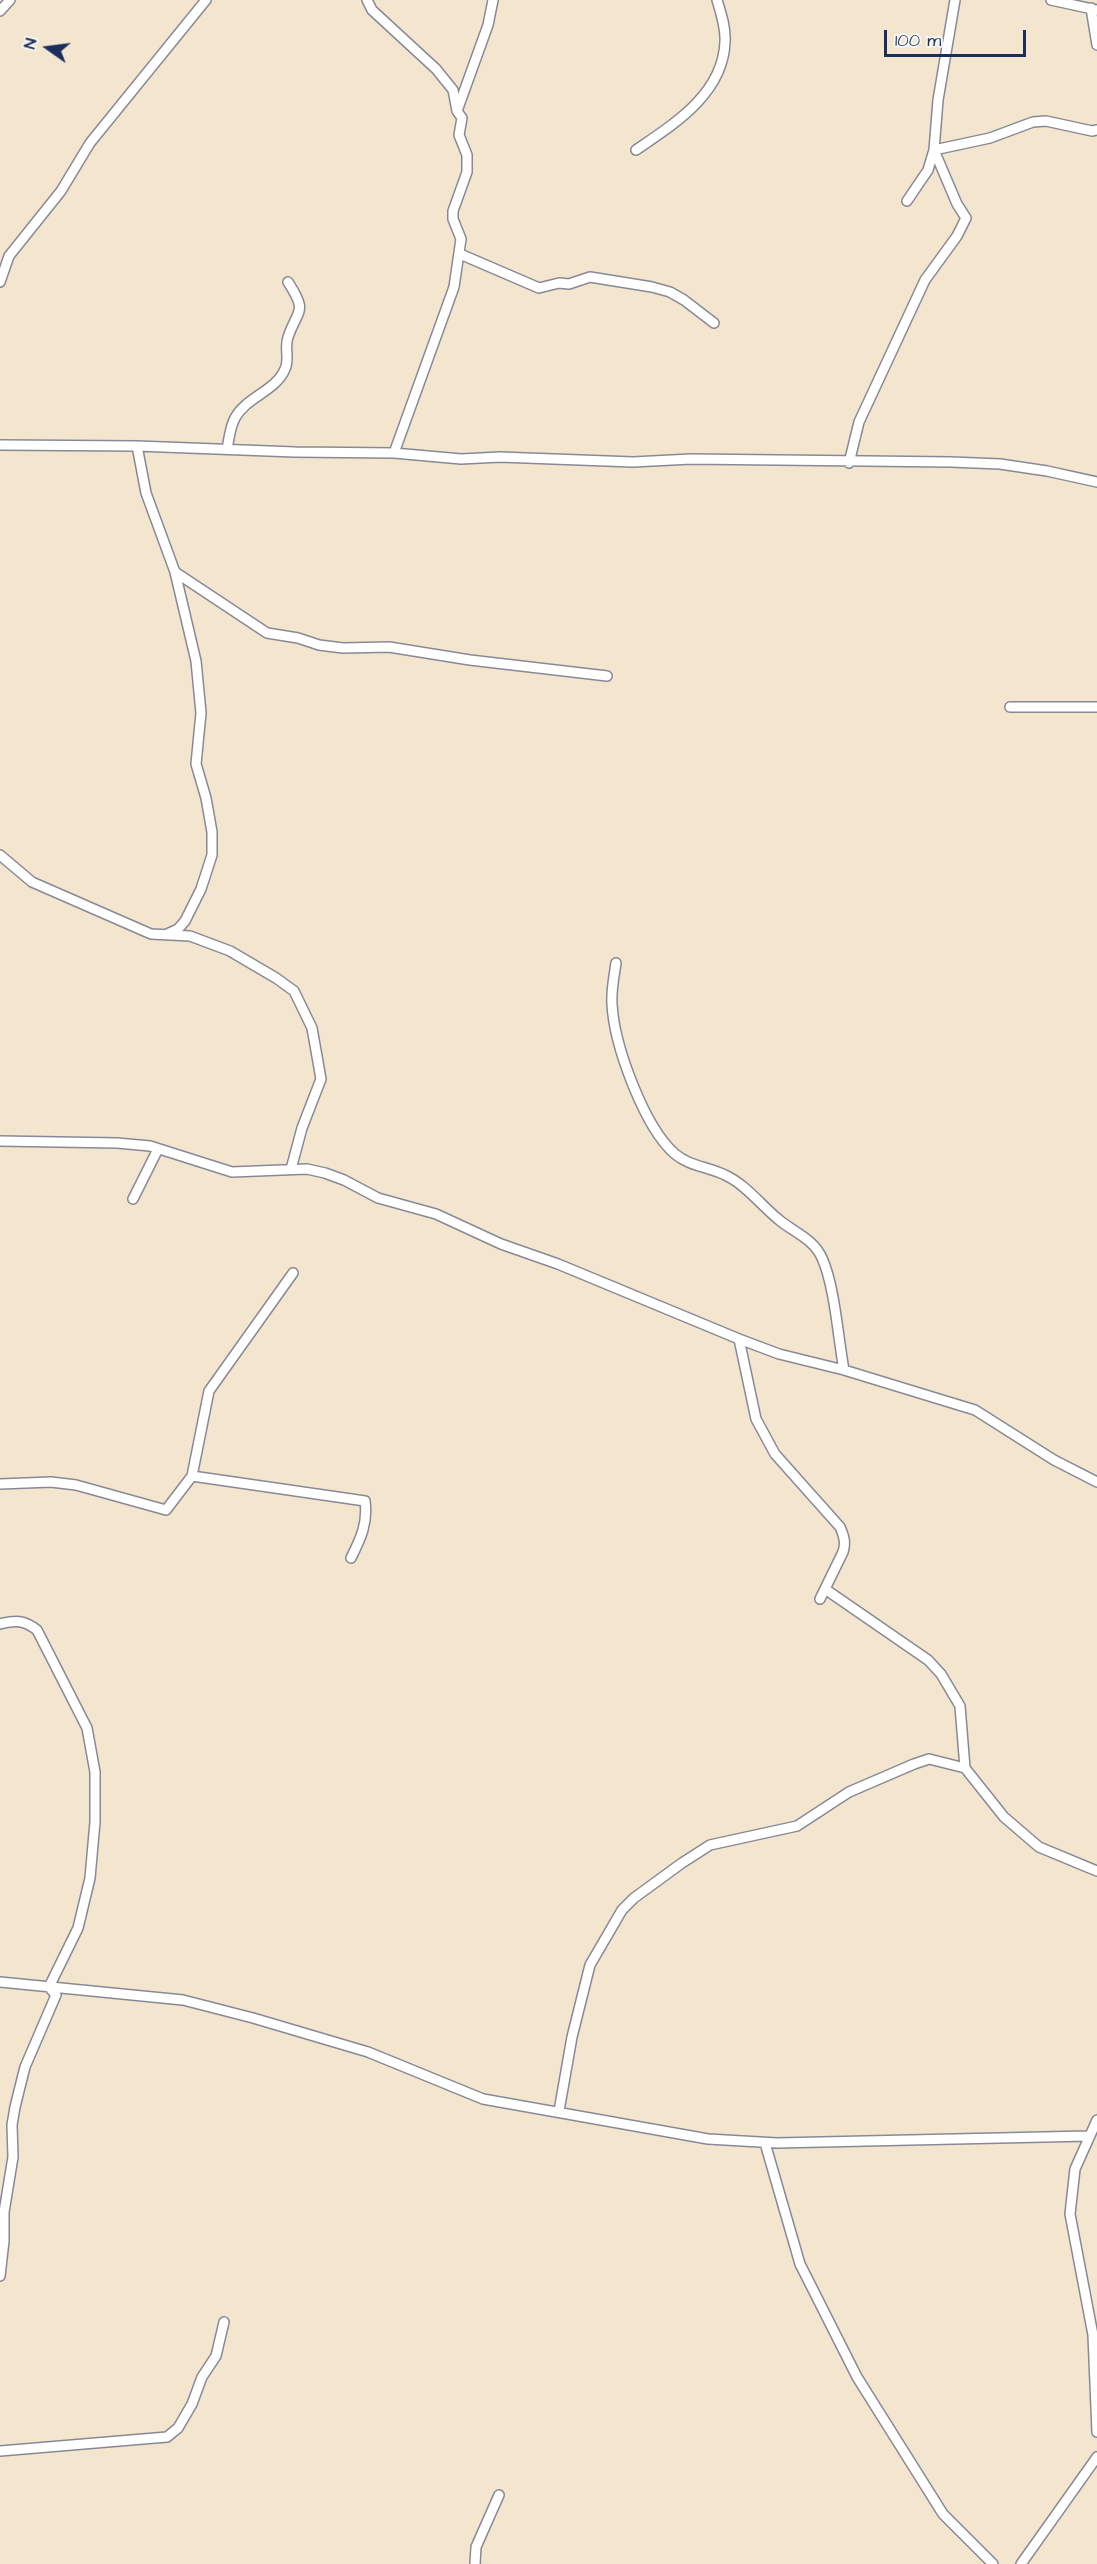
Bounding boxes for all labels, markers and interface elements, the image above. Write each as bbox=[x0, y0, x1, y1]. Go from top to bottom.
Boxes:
north arrow bbox=[18, 18, 78, 78]
scale bar bbox=[887, 18, 1030, 56]
text: 100 m bbox=[895, 28, 941, 53]
text: N bbox=[19, 36, 42, 51]

